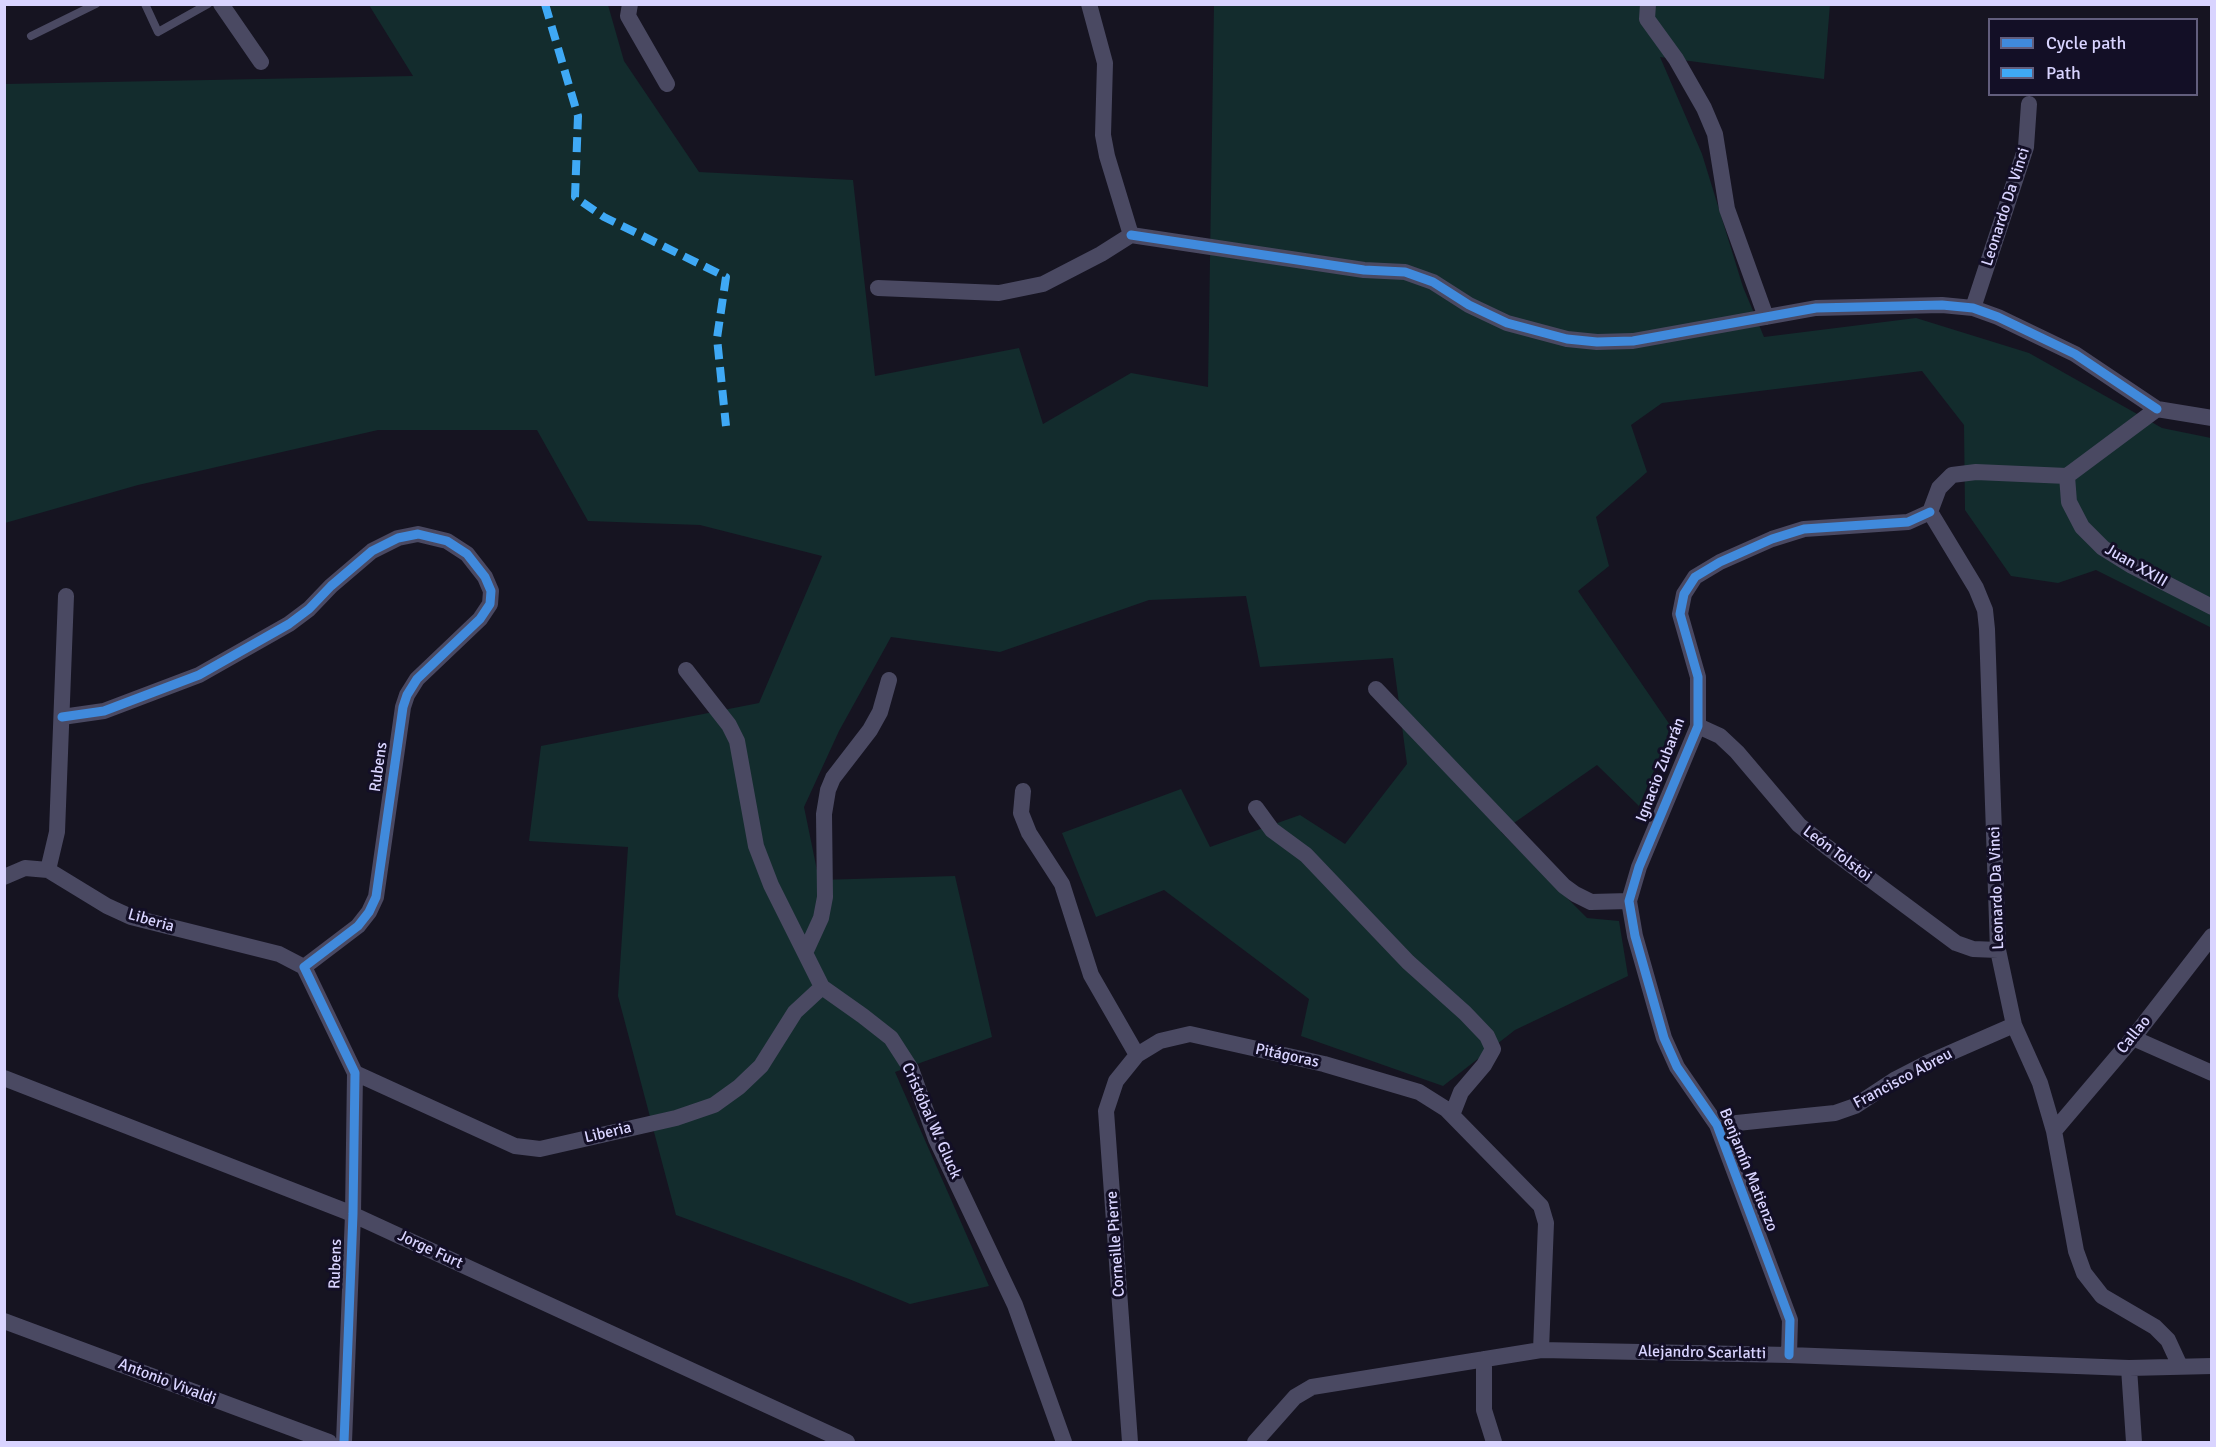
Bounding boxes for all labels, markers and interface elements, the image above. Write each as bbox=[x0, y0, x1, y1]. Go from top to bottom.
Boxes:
legend bbox=[1988, 18, 2198, 96]
text: Cycle path bbox=[2046, 32, 2126, 54]
text: Path bbox=[2046, 62, 2081, 84]
street label: Leonardo Da Vinci bbox=[1978, 145, 2034, 269]
street label: Juan XXIII bbox=[2101, 540, 2171, 592]
street label: Ignacio Zubarán bbox=[1632, 715, 1690, 825]
street label: Rubens bbox=[366, 741, 392, 793]
street label: León Tolstoi bbox=[1799, 822, 1875, 886]
street label: Leonardo Da Vinci bbox=[1985, 826, 2009, 950]
street label: Liberia bbox=[126, 905, 176, 937]
street label: Callao bbox=[2113, 1012, 2155, 1058]
street label: Pitágoras bbox=[1253, 1040, 1321, 1072]
street label: Francisco Abreu bbox=[1850, 1045, 1956, 1113]
street label: Cristóbal W. Gluck bbox=[897, 1060, 965, 1182]
street label: Benjamín Matienzo bbox=[1715, 1106, 1781, 1234]
street label: Liberia bbox=[583, 1118, 633, 1148]
street label: Corneille Pierre bbox=[1103, 1190, 1129, 1298]
street label: Jorge Furt bbox=[394, 1227, 466, 1273]
street label: Rubens bbox=[326, 1239, 346, 1289]
street label: Alejandro Scarlatti bbox=[1638, 1342, 1766, 1364]
street label: Antonio Vivaldi bbox=[115, 1355, 219, 1409]

